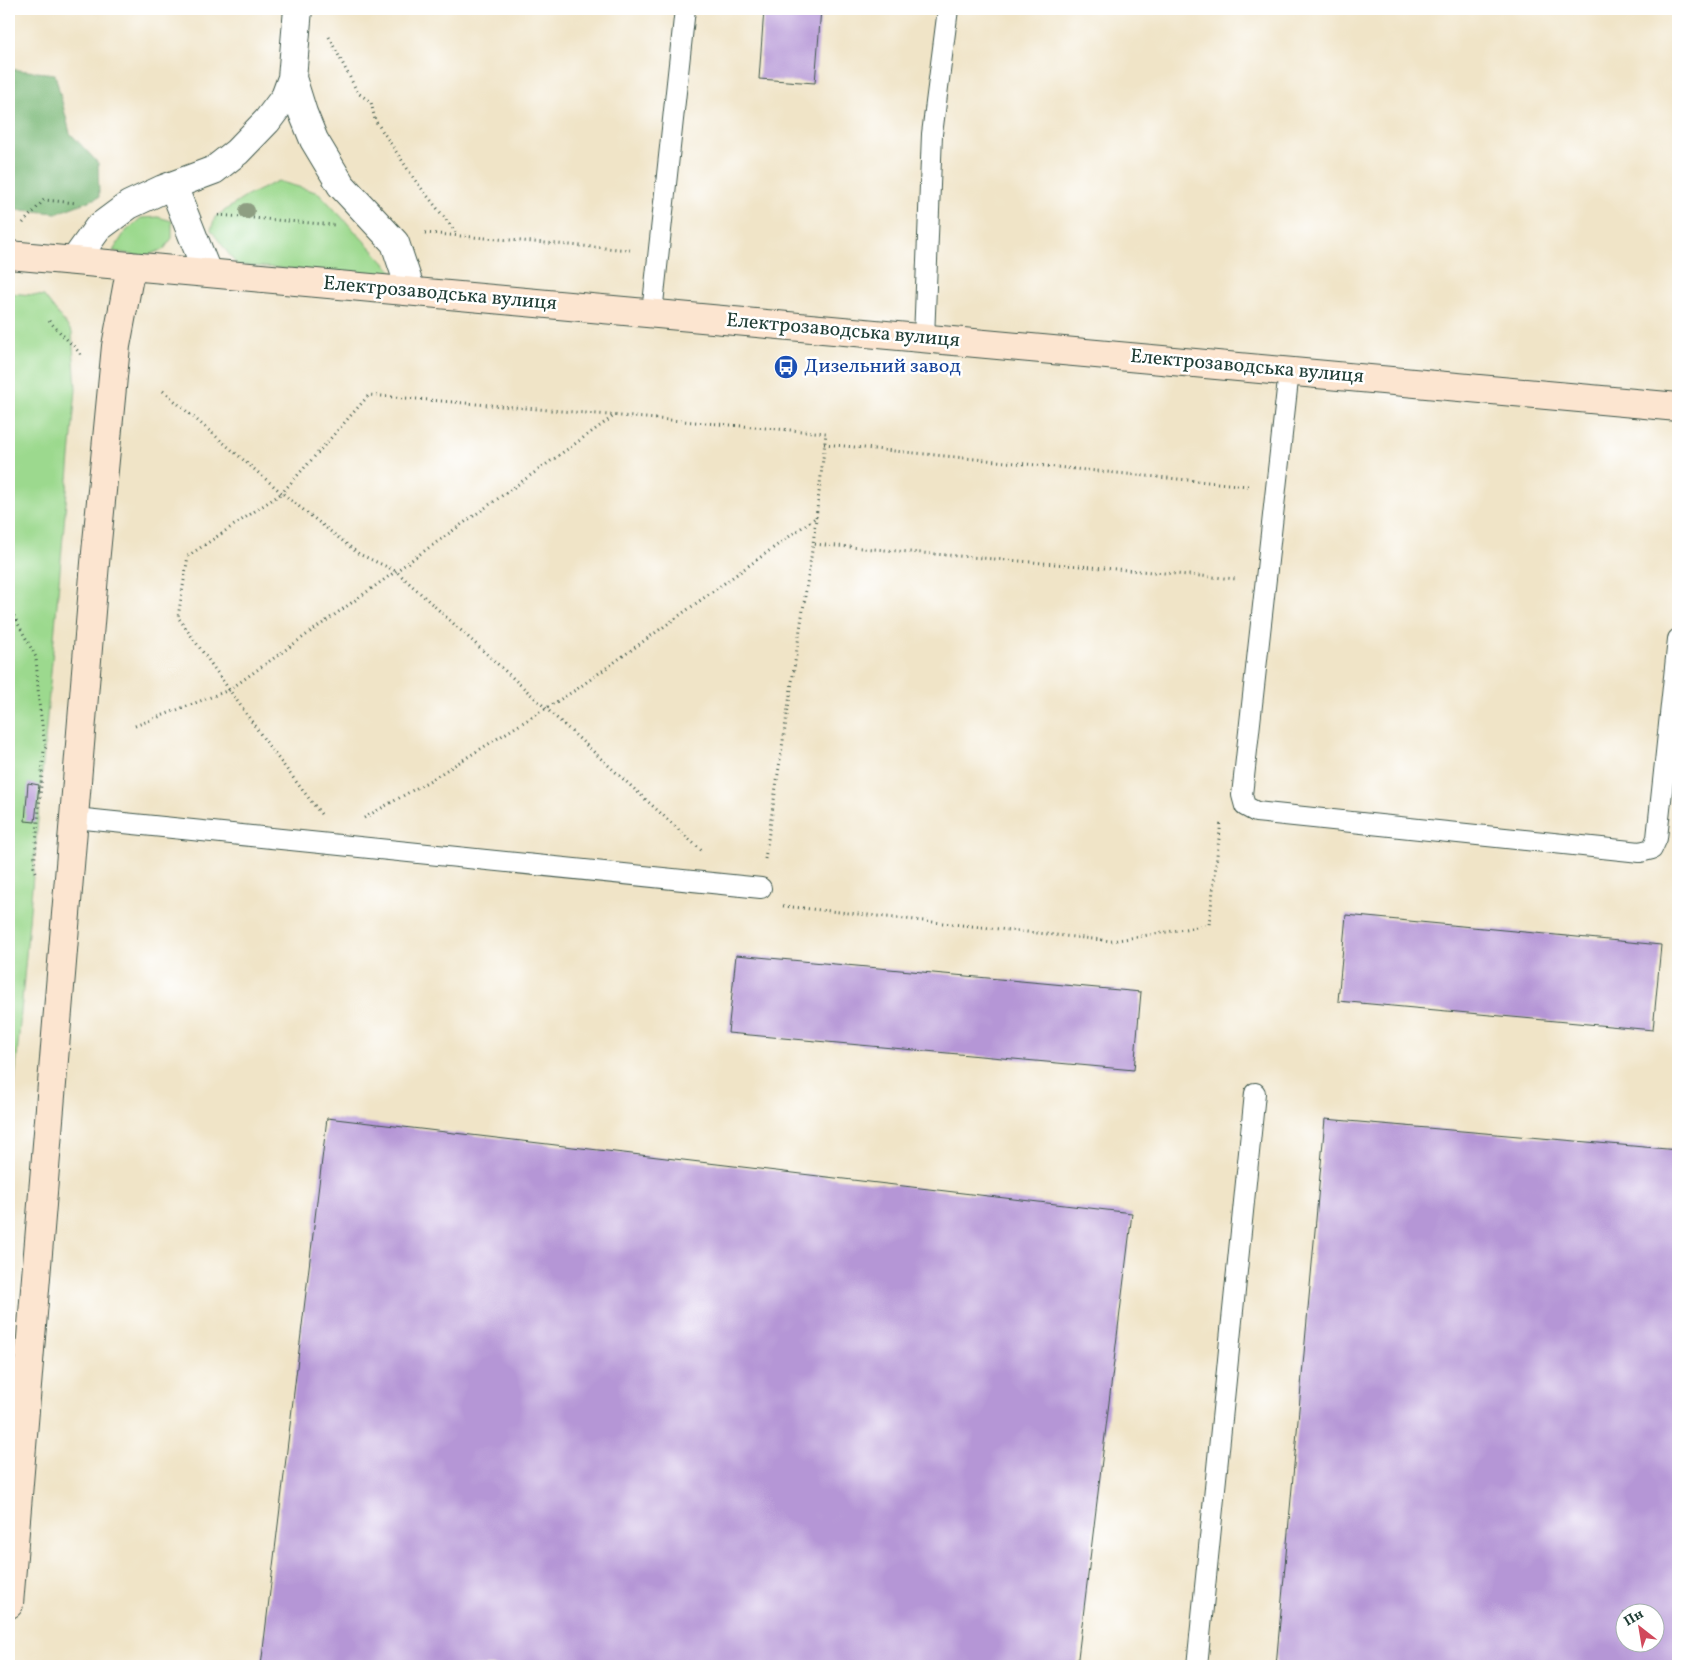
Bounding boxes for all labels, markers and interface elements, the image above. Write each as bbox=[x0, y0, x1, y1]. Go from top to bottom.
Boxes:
street label: Електрозаводська вулиця bbox=[322, 270, 558, 318]
street label: Електрозаводська вулиця bbox=[725, 307, 961, 355]
street label: Електрозаводська вулиця bbox=[1129, 343, 1365, 391]
place label: Дизельний завод bbox=[804, 353, 961, 381]
bus stop icon: Дизельний завод bbox=[773, 354, 799, 380]
north arrow bbox=[1614, 1602, 1664, 1652]
text: Пн bbox=[1621, 1605, 1647, 1631]

